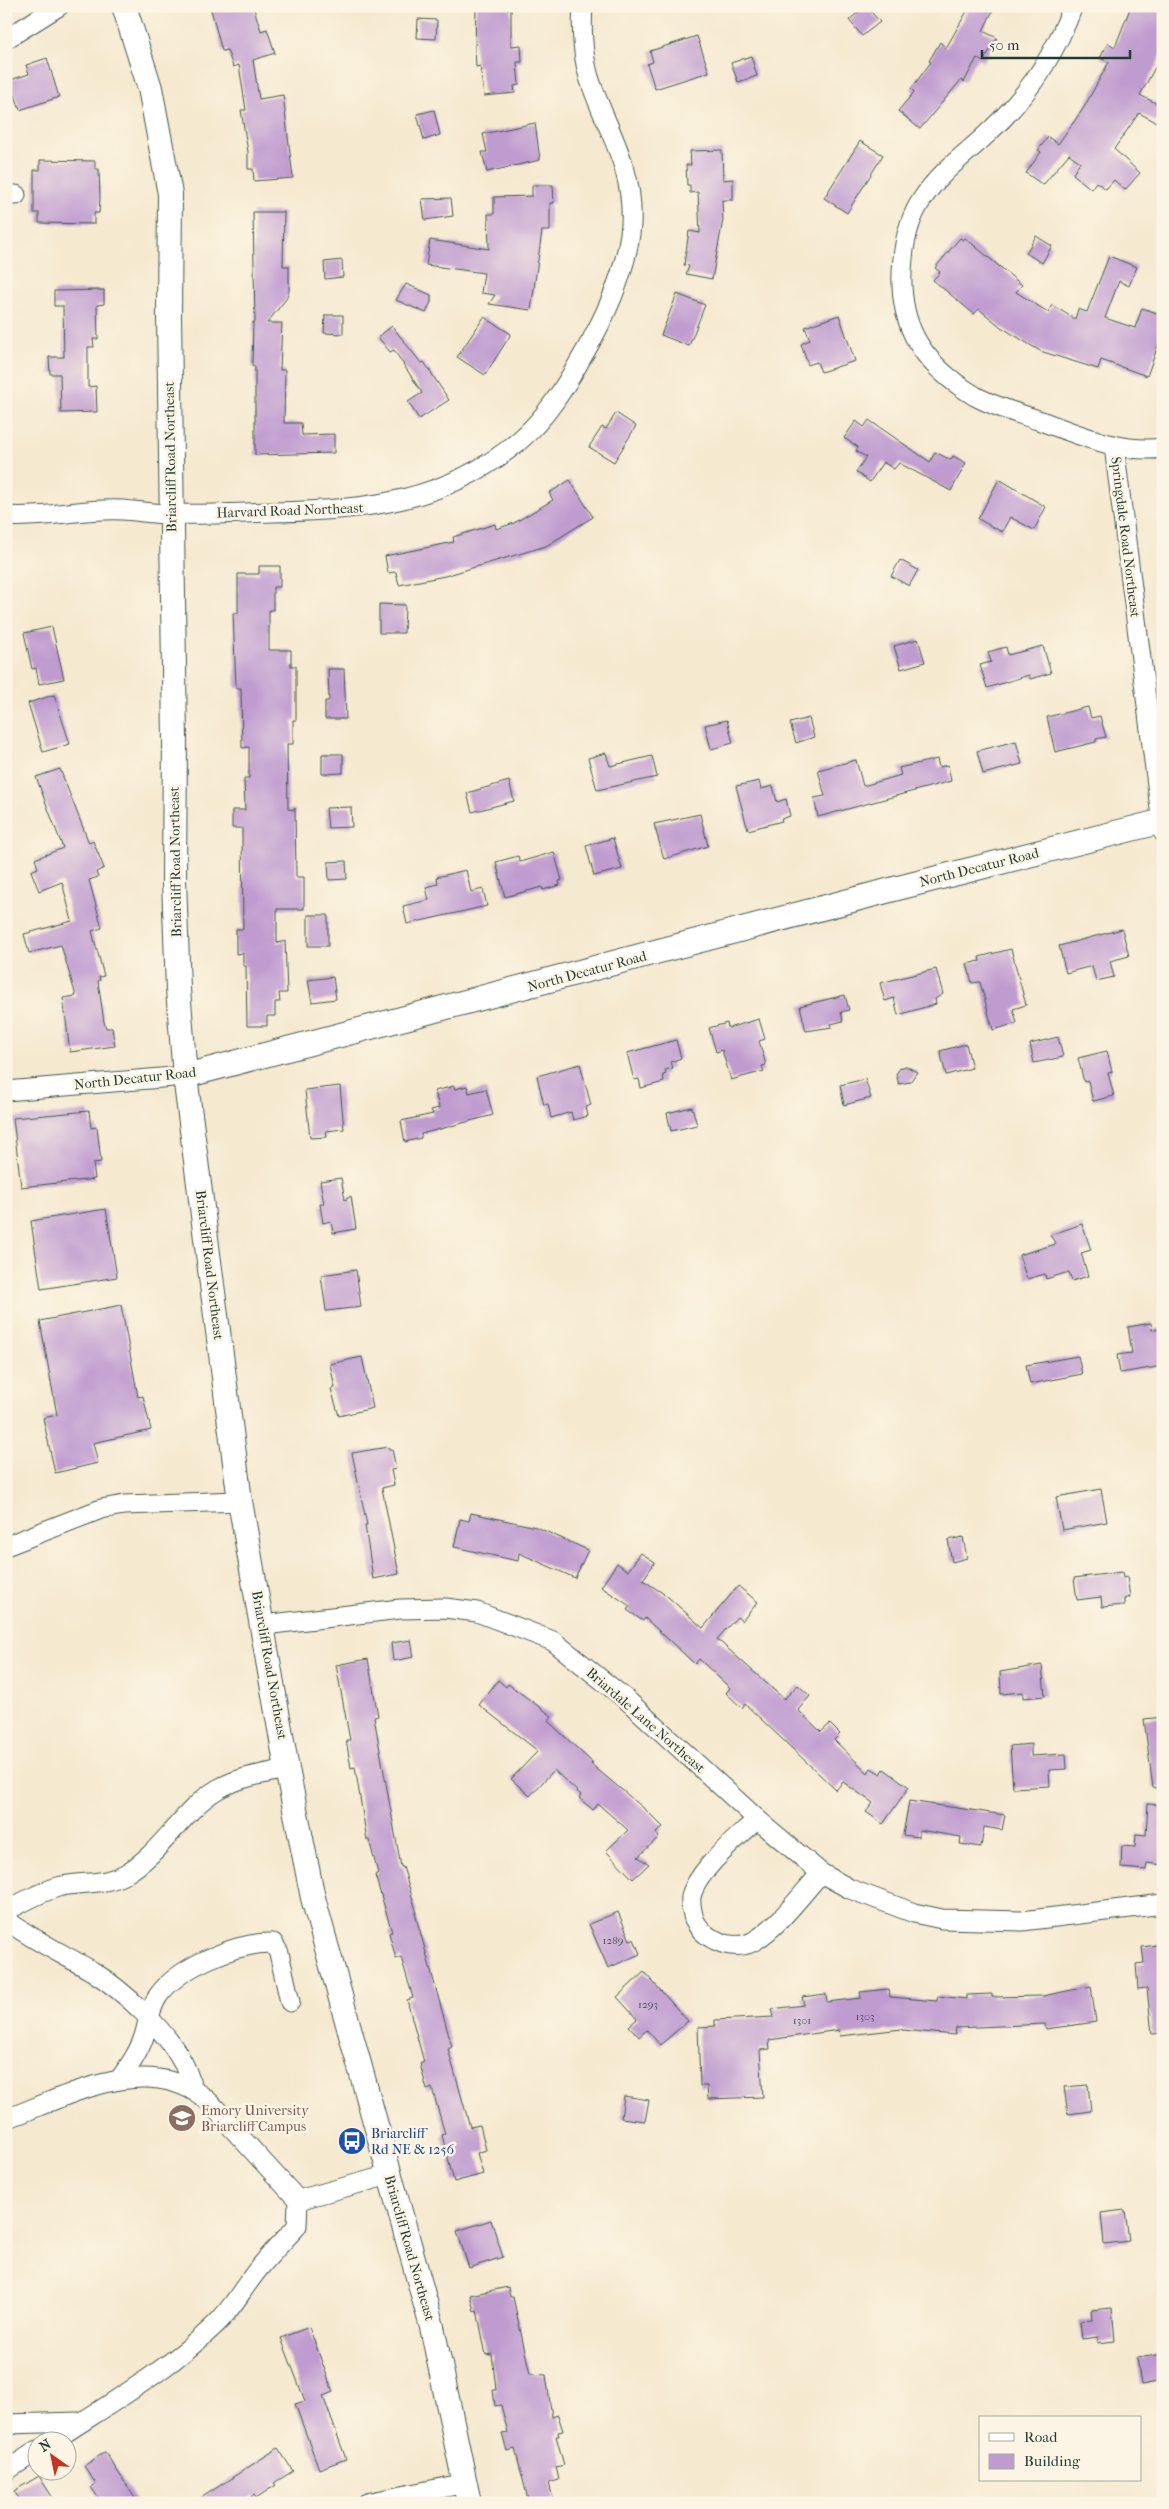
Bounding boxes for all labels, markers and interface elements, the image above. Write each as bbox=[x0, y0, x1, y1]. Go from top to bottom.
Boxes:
scale bar bbox=[982, 28, 1129, 60]
text: 50 m bbox=[989, 36, 1020, 54]
street label: Briarcliff Road Northeast bbox=[161, 381, 180, 533]
street label: Springdale Road Northeast bbox=[1107, 456, 1144, 619]
street label: Harvard Road Northeast bbox=[216, 499, 364, 522]
street label: Briarcliff Road Northeast bbox=[166, 786, 185, 938]
street label: North Decatur Road bbox=[918, 844, 1041, 891]
street label: North Decatur Road bbox=[526, 947, 649, 996]
street label: North Decatur Road bbox=[73, 1064, 197, 1093]
street label: Briarcliff Road Northeast bbox=[192, 1189, 227, 1341]
street label: Briarcliff Road Northeast bbox=[248, 1589, 291, 1741]
street label: Briardale Lane Northeast bbox=[583, 1664, 709, 1777]
house number: 1289 bbox=[603, 1934, 624, 1947]
house number: 1293 bbox=[638, 1998, 658, 2011]
house number: 1303 bbox=[855, 2010, 875, 2023]
house number: 1301 bbox=[793, 2014, 811, 2027]
place label: Emory University Briarcliff Campus bbox=[201, 2102, 309, 2135]
school or university icon: Emory University Briarcliff Campus bbox=[167, 2103, 197, 2133]
place label: Briarcliff Rd NE & 1256 bbox=[371, 2125, 455, 2158]
bus stop icon: Briarcliff Rd NE & 1256 bbox=[337, 2126, 367, 2156]
street label: Briarcliff Road Northeast bbox=[381, 2173, 438, 2323]
legend bbox=[979, 2416, 1142, 2482]
text: Road bbox=[1024, 2428, 1058, 2446]
north arrow bbox=[28, 2432, 78, 2482]
text: N bbox=[36, 2435, 55, 2456]
text: Building bbox=[1024, 2452, 1081, 2470]

